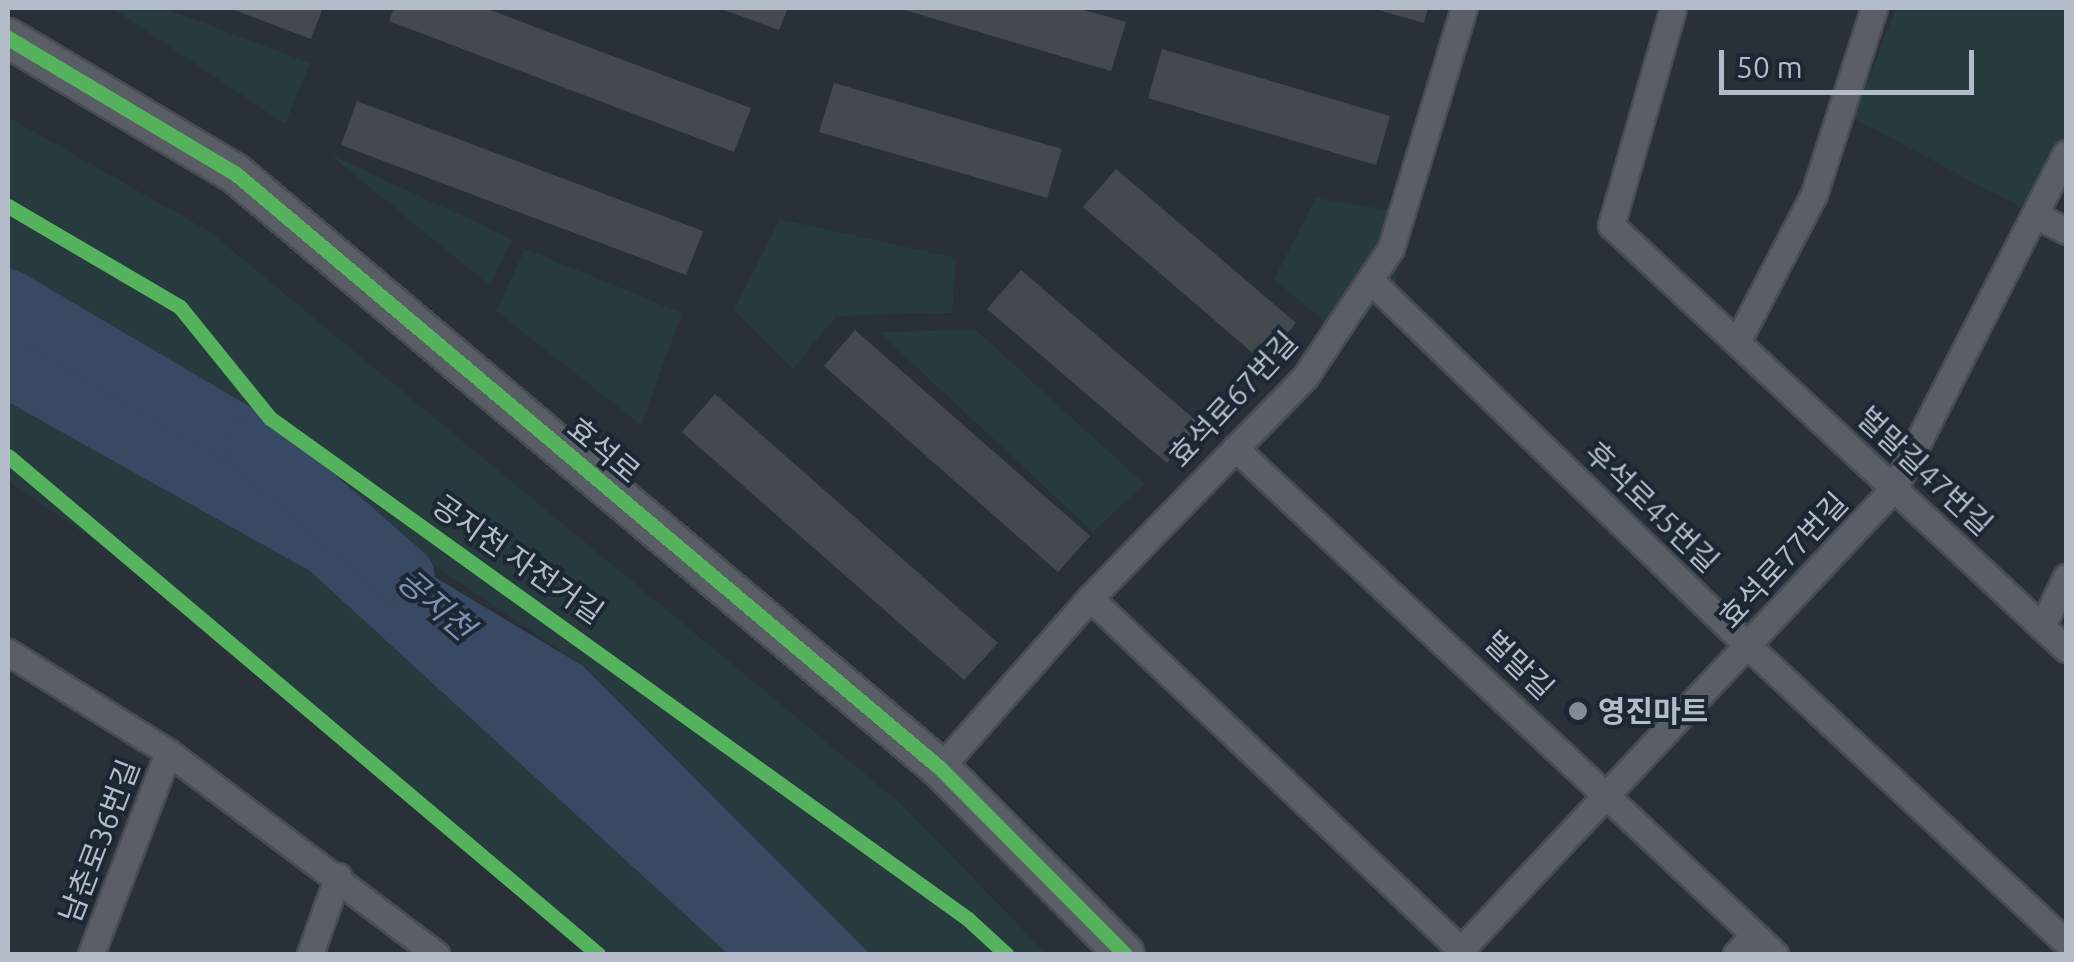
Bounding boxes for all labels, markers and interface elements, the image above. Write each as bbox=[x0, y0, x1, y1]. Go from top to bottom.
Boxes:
scale bar bbox=[1724, 30, 1979, 92]
text: 50 m bbox=[1736, 50, 1803, 84]
street label: 효석로67번길 bbox=[1161, 324, 1305, 474]
street label: 벌말길47번길 bbox=[1850, 399, 2000, 543]
street label: 효석로 bbox=[561, 410, 647, 490]
street label: 후석로45번길 bbox=[1578, 434, 1726, 580]
street label: 효석로77번길 bbox=[1711, 485, 1855, 635]
street label: 공지천 자전거길 bbox=[426, 487, 610, 631]
water label: 공지천 bbox=[390, 561, 482, 647]
street label: 벌말길 bbox=[1477, 623, 1561, 707]
place label: 영진마트 bbox=[1598, 693, 1708, 729]
marker: 영진마트 bbox=[1567, 700, 1589, 722]
street label: 남춘로36번길 bbox=[51, 754, 147, 928]

